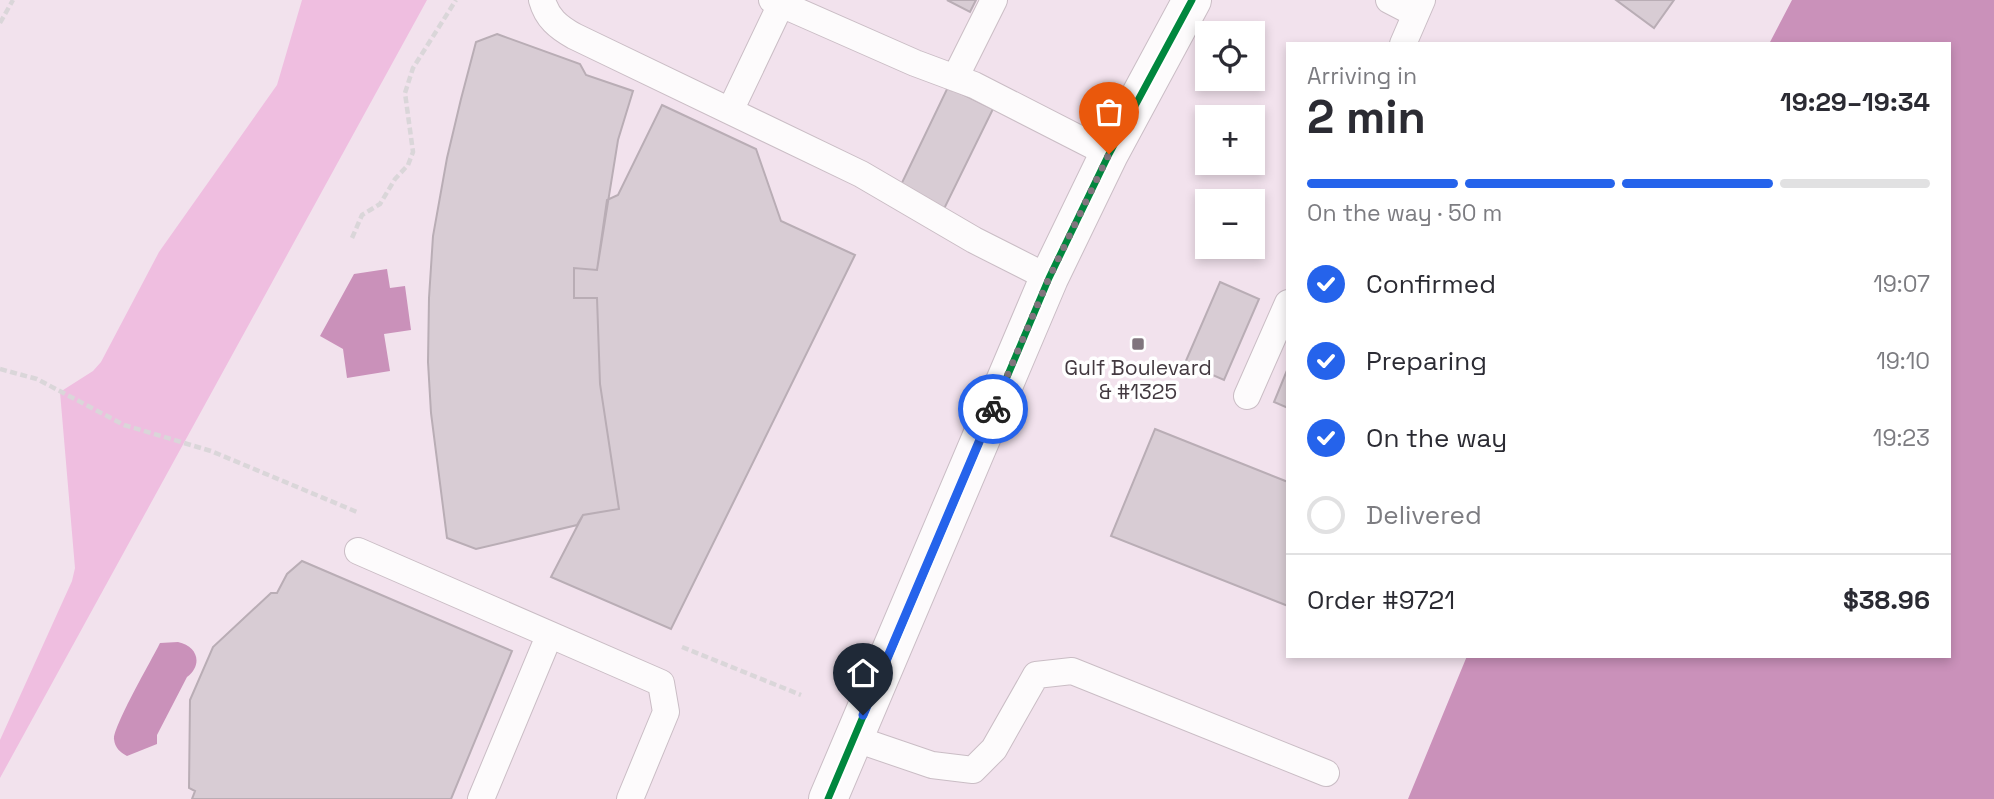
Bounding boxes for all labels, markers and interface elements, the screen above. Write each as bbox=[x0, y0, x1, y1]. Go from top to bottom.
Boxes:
map controls bbox=[1195, 21, 1265, 259]
button: locate bbox=[1195, 21, 1265, 91]
text: Arriving in bbox=[1307, 61, 1417, 91]
pin bbox=[1079, 82, 1139, 154]
text: 19:29–19:34 bbox=[1780, 85, 1930, 119]
text: 2 min bbox=[1307, 88, 1426, 146]
icon: bag bbox=[1090, 93, 1128, 131]
button: + bbox=[1195, 105, 1265, 175]
button: − bbox=[1195, 189, 1265, 259]
text: On the way · 50 m bbox=[1307, 198, 1502, 228]
icon: check bbox=[1307, 265, 1345, 303]
text: Confirmed bbox=[1366, 267, 1496, 301]
text: 19:07 bbox=[1873, 269, 1930, 299]
marker: Gulf Boulevard & #1325 bbox=[1130, 336, 1146, 352]
icon: check bbox=[1307, 342, 1345, 380]
text: Preparing bbox=[1366, 344, 1487, 378]
text: 19:10 bbox=[1876, 346, 1930, 376]
place label: Gulf Boulevard & #1325 bbox=[1064, 354, 1212, 405]
courier bbox=[958, 374, 1028, 444]
icon: bike bbox=[974, 390, 1012, 428]
icon: check bbox=[1307, 419, 1345, 457]
text: On the way bbox=[1366, 421, 1507, 455]
text: 19:23 bbox=[1873, 423, 1930, 453]
text: Delivered bbox=[1366, 498, 1482, 532]
text: Order #9721 bbox=[1307, 583, 1455, 617]
text: $38.96 bbox=[1843, 583, 1930, 617]
pin bbox=[833, 643, 893, 715]
icon: home bbox=[844, 654, 882, 692]

